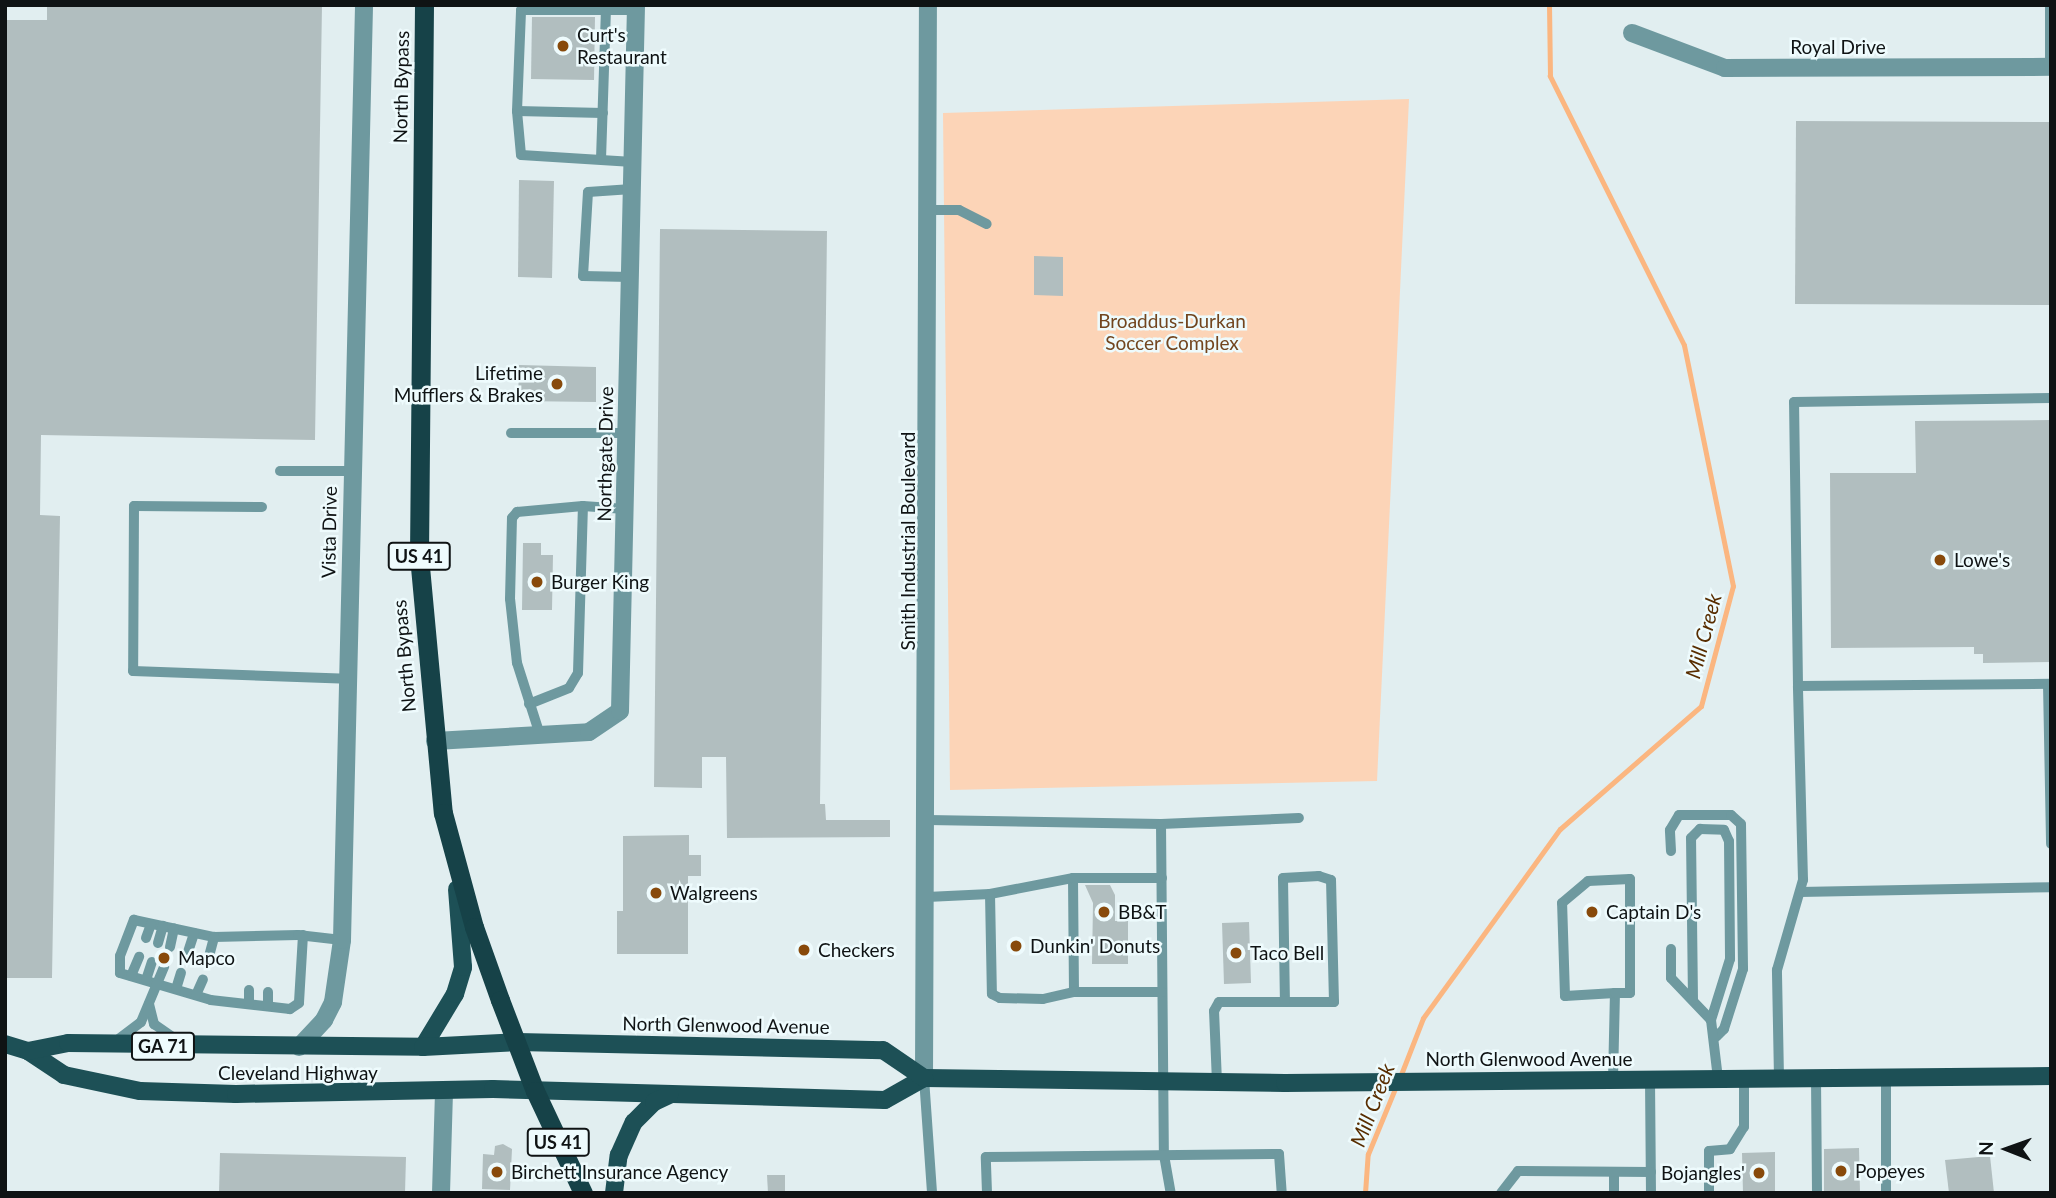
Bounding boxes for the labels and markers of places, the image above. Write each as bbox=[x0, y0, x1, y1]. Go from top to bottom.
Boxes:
place label: Curt's Restaurant bbox=[577, 24, 667, 68]
marker: Curt's Restaurant bbox=[555, 38, 571, 54]
place label: Lifetime Mufflers & Brakes bbox=[394, 362, 543, 406]
marker: Lifetime Mufflers & Brakes bbox=[549, 376, 565, 392]
place label: Lowe's bbox=[1954, 549, 2010, 571]
marker: Lowe's bbox=[1932, 552, 1948, 568]
place label: Burger King bbox=[551, 571, 650, 593]
marker: Burger King bbox=[529, 574, 545, 590]
place label: Walgreens bbox=[670, 882, 758, 904]
marker: Walgreens bbox=[648, 885, 664, 901]
place label: BB&T bbox=[1118, 901, 1166, 923]
place label: Captain D's bbox=[1606, 901, 1701, 923]
marker: BB&T bbox=[1096, 904, 1112, 920]
marker: Captain D's bbox=[1584, 904, 1600, 920]
place label: Dunkin' Donuts bbox=[1030, 935, 1160, 957]
marker: Dunkin' Donuts bbox=[1008, 938, 1024, 954]
place label: Checkers bbox=[818, 939, 895, 961]
marker: Checkers bbox=[796, 942, 812, 958]
place label: Taco Bell bbox=[1250, 942, 1324, 964]
marker: Taco Bell bbox=[1228, 945, 1244, 961]
place label: Mapco bbox=[178, 947, 235, 969]
marker: Mapco bbox=[156, 950, 172, 966]
place label: Popeyes bbox=[1855, 1160, 1925, 1182]
place label: Birchett Insurance Agency bbox=[511, 1161, 729, 1183]
place label: Bojangles' bbox=[1661, 1162, 1745, 1184]
marker: Popeyes bbox=[1833, 1163, 1849, 1179]
marker: Birchett Insurance Agency bbox=[489, 1164, 505, 1180]
marker: Bojangles' bbox=[1751, 1165, 1767, 1181]

